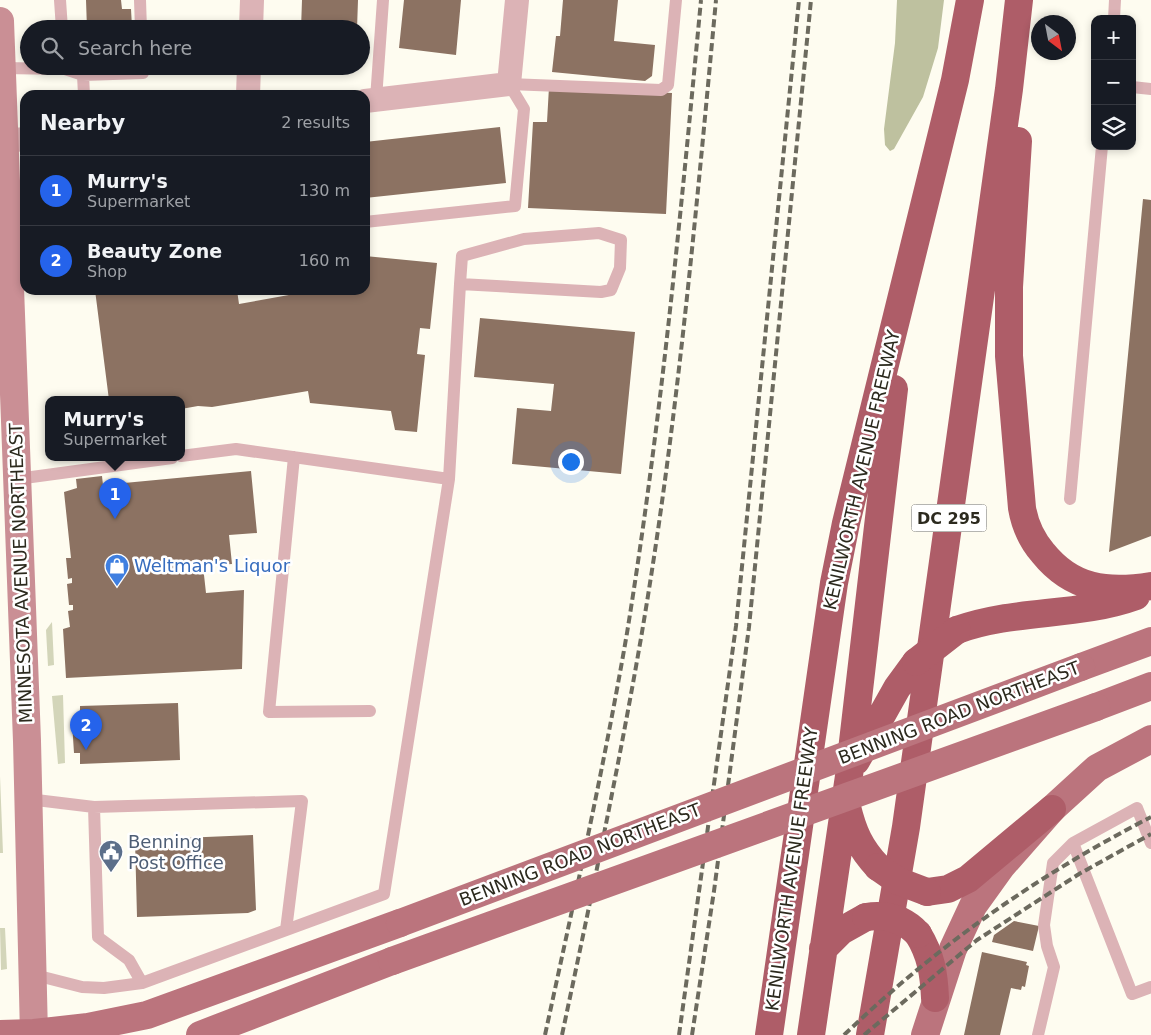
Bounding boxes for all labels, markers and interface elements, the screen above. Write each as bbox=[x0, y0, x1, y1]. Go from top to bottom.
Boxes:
north arrow bbox=[1031, 15, 1076, 60]
map controls bbox=[1091, 15, 1136, 150]
button: + bbox=[1091, 15, 1136, 60]
search box bbox=[20, 20, 370, 75]
icon: search bbox=[38, 34, 66, 62]
text: Search here bbox=[78, 37, 192, 59]
button: − bbox=[1091, 60, 1136, 105]
button: layers bbox=[1091, 105, 1136, 150]
text: Nearby bbox=[40, 111, 125, 135]
text: 2 results bbox=[281, 113, 350, 132]
text: Murry's bbox=[87, 170, 168, 192]
text: 1 bbox=[50, 181, 62, 200]
text: 130 m bbox=[299, 181, 350, 200]
text: Supermarket bbox=[87, 192, 190, 211]
text: Beauty Zone bbox=[87, 240, 222, 262]
text: 2 bbox=[50, 251, 62, 270]
text: 160 m bbox=[299, 251, 350, 270]
text: Shop bbox=[87, 262, 127, 281]
street label: KENILWORTH AVENUE FREEWAY bbox=[819, 327, 904, 612]
popup bbox=[45, 396, 185, 461]
text: Murry's bbox=[63, 408, 144, 430]
street label: MINNESOTA AVENUE NORTHEAST bbox=[5, 422, 36, 724]
text: Supermarket bbox=[63, 430, 167, 449]
your location bbox=[558, 449, 584, 475]
pin: 1 bbox=[99, 478, 131, 519]
road number: DC 295 bbox=[912, 504, 986, 532]
shop icon: Weltman's Liquor bbox=[104, 553, 130, 587]
place label: Weltman's Liquor bbox=[134, 555, 291, 576]
street label: BENNING ROAD NORTHEAST bbox=[835, 656, 1083, 768]
pin: 2 bbox=[70, 709, 102, 750]
street label: KENILWORTH AVENUE FREEWAY bbox=[761, 725, 822, 1012]
street label: BENNING ROAD NORTHEAST bbox=[456, 798, 704, 910]
place label: Benning Post Office bbox=[128, 831, 224, 873]
public building icon: Benning Post Office bbox=[98, 839, 124, 873]

